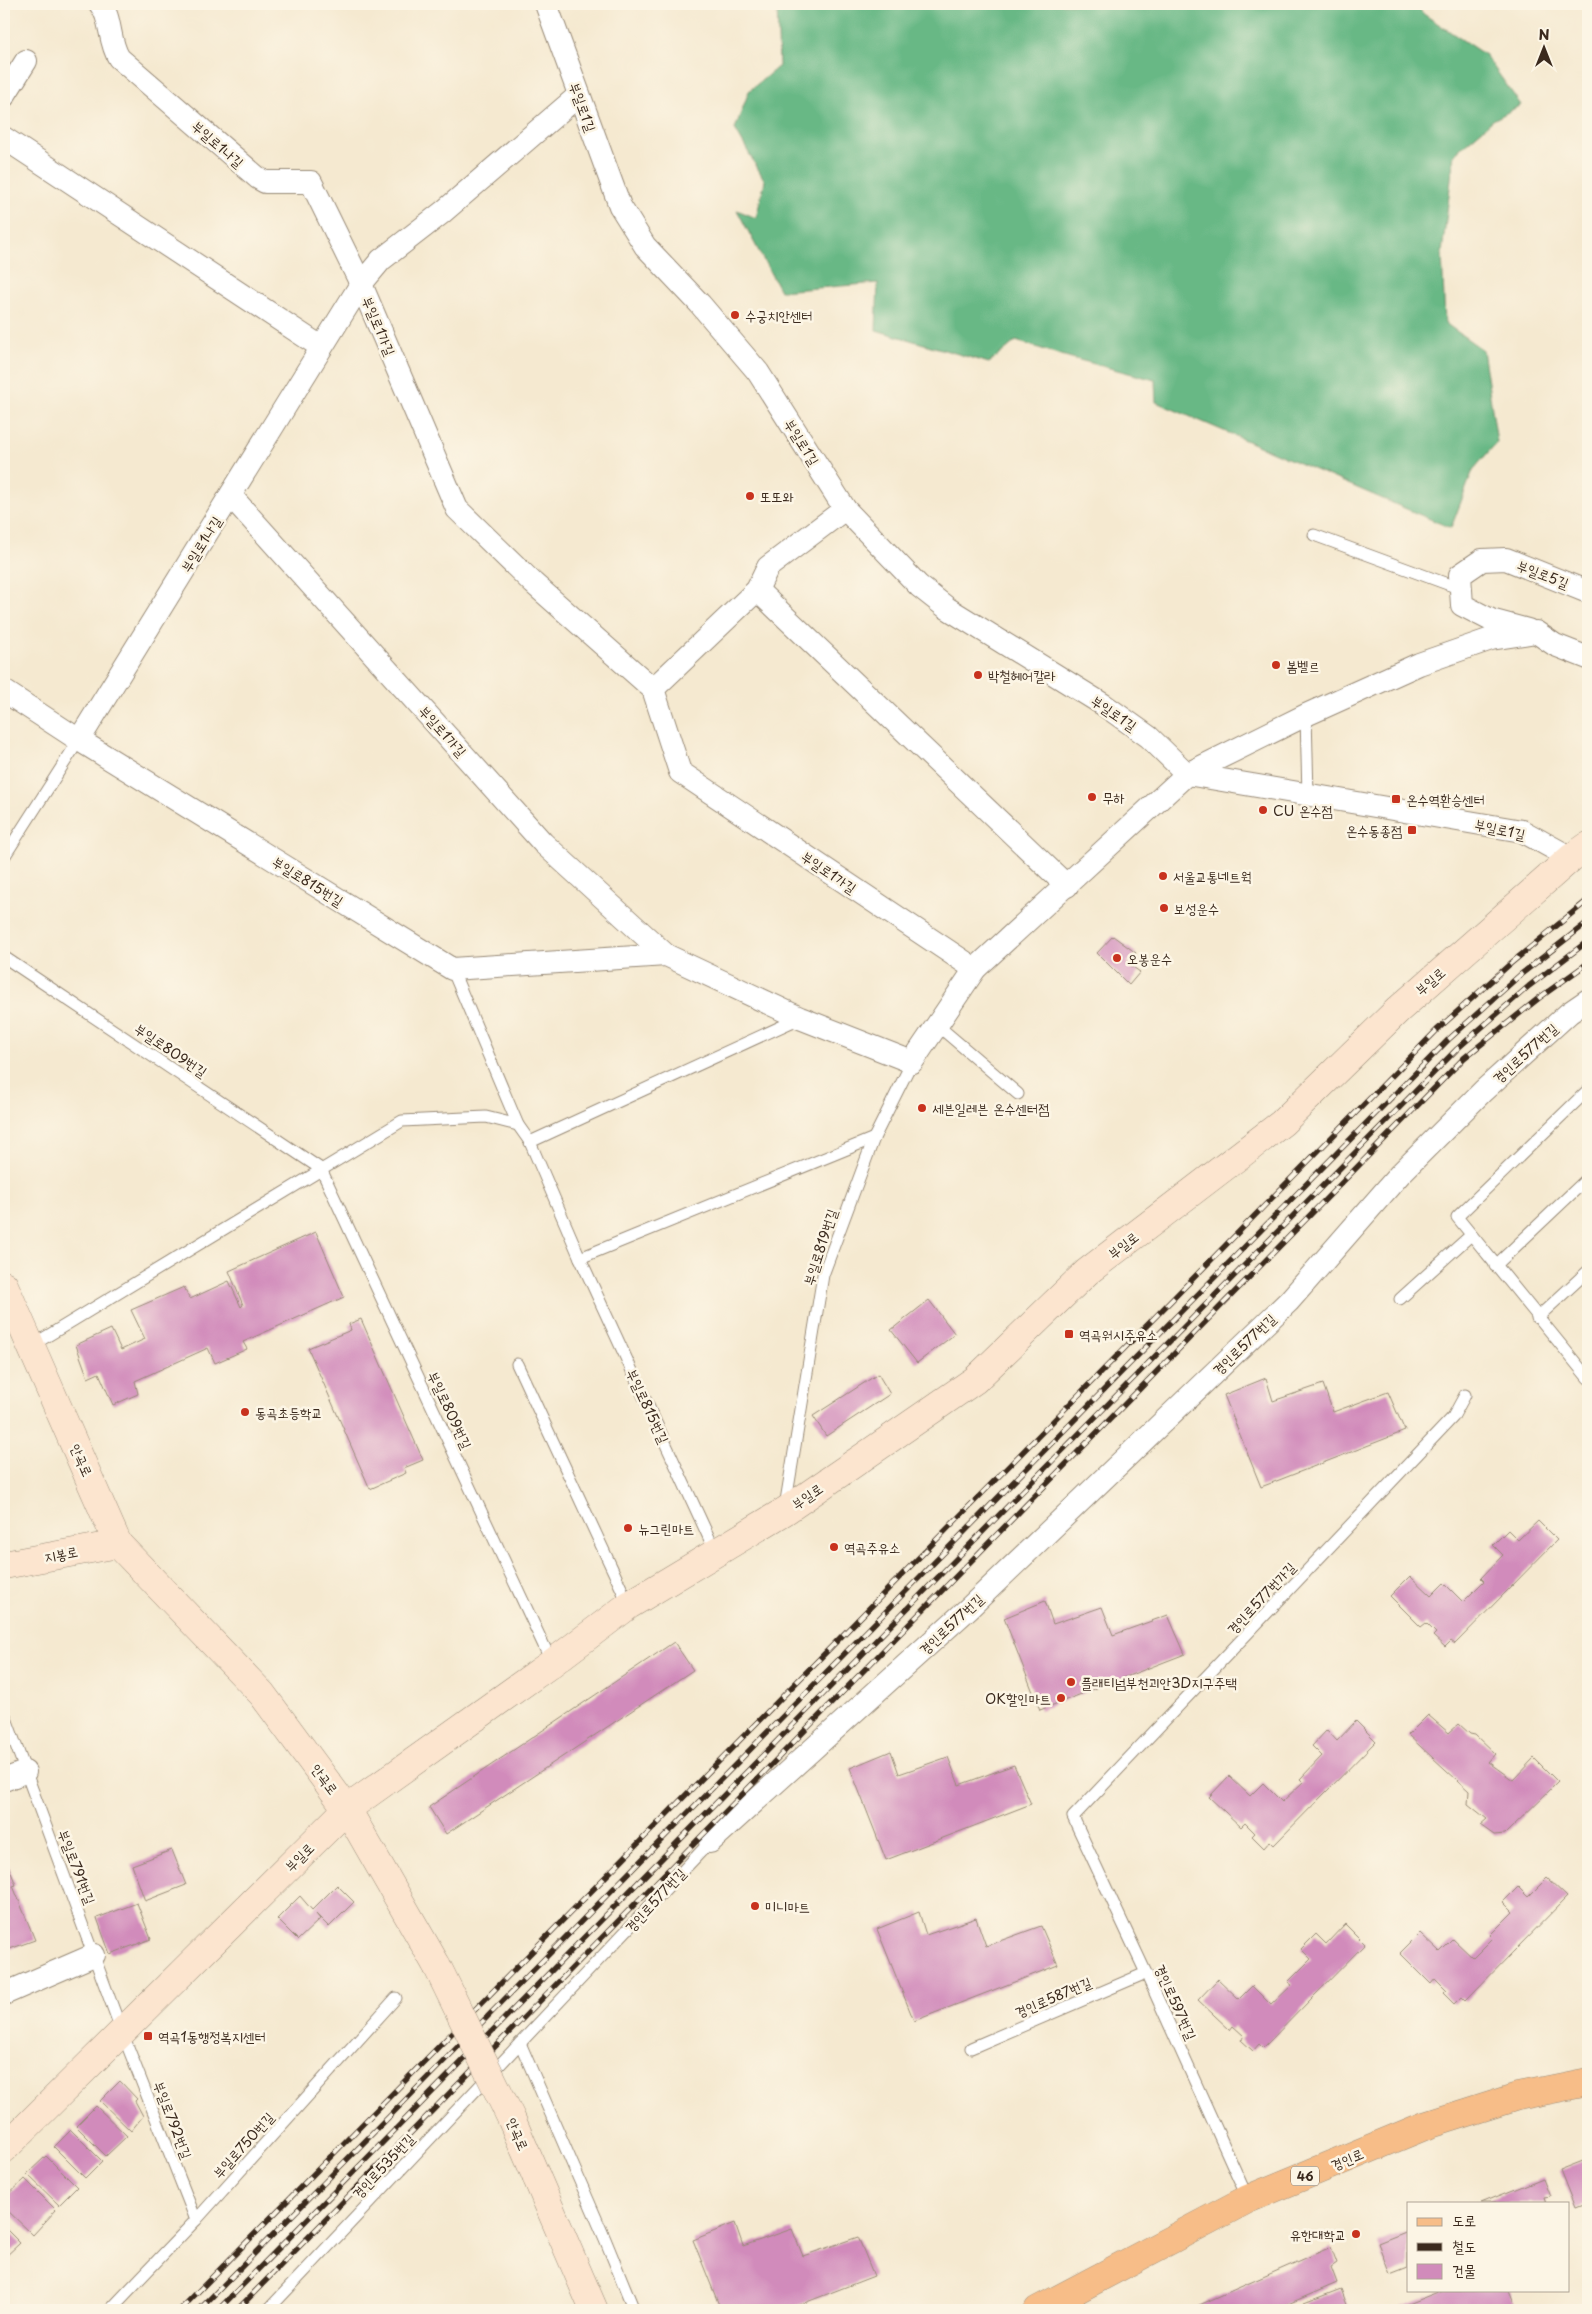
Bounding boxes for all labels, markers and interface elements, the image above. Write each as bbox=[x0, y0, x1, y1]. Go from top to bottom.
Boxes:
north arrow bbox=[1520, 22, 1570, 72]
text: N bbox=[1538, 24, 1550, 45]
street label: 부일로1길 bbox=[564, 79, 602, 135]
street label: 부일로1나길 bbox=[187, 116, 249, 173]
street label: 부일로1가길 bbox=[357, 293, 401, 360]
place label: 수궁치안센터 bbox=[745, 305, 813, 326]
marker: 수궁치안센터 bbox=[729, 309, 741, 321]
street label: 부일로1길 bbox=[779, 415, 825, 470]
place label: 또또와 bbox=[760, 486, 794, 507]
marker: 또또와 bbox=[744, 490, 756, 502]
street label: 부일로1나길 bbox=[176, 511, 227, 576]
street label: 부일로5길 bbox=[1514, 555, 1573, 594]
place label: 봄벨르 bbox=[1286, 655, 1320, 676]
marker: 봄벨르 bbox=[1270, 659, 1282, 671]
place label: 박철헤어칼라 bbox=[988, 665, 1056, 686]
marker: 박철헤어칼라 bbox=[972, 669, 984, 681]
street label: 부일로1길 bbox=[1087, 690, 1142, 736]
street label: 부일로1가길 bbox=[414, 701, 472, 762]
place label: 무하 bbox=[1102, 787, 1125, 808]
place label: 온수역환승센터 bbox=[1406, 789, 1485, 810]
marker: 무하 bbox=[1086, 791, 1098, 803]
marker: 온수역환승센터 bbox=[1390, 793, 1402, 805]
place label: CU 온수점 bbox=[1273, 800, 1333, 821]
marker: CU 온수점 bbox=[1257, 804, 1269, 816]
street label: 부일로1길 bbox=[1473, 813, 1528, 845]
place label: 온수동종점 bbox=[1346, 820, 1402, 841]
marker: 온수동종점 bbox=[1406, 824, 1418, 836]
street label: 부일로1가길 bbox=[797, 846, 861, 899]
street label: 부일로815번길 bbox=[268, 851, 348, 912]
place label: 서울교통네트웍 bbox=[1173, 866, 1252, 887]
marker: 서울교통네트웍 bbox=[1157, 870, 1169, 882]
place label: 보성운수 bbox=[1174, 898, 1219, 919]
marker: 보성운수 bbox=[1158, 902, 1170, 914]
place label: 오봉운수 bbox=[1127, 948, 1172, 969]
marker: 오봉운수 bbox=[1111, 952, 1123, 964]
street label: 부일로 bbox=[1410, 962, 1450, 1000]
street label: 부일로809번길 bbox=[131, 1018, 212, 1082]
street label: 경인로577번길 bbox=[1488, 1018, 1563, 1088]
place label: 세븐일레븐 온수센터점 bbox=[932, 1098, 1049, 1119]
marker: 세븐일레븐 온수센터점 bbox=[916, 1102, 928, 1114]
street label: 부일로819번길 bbox=[798, 1205, 842, 1288]
street label: 부일로 bbox=[1103, 1226, 1143, 1264]
street label: 경인로577번길 bbox=[1208, 1308, 1281, 1380]
place label: 역곡워시주유소 bbox=[1079, 1324, 1158, 1345]
marker: 역곡워시주유소 bbox=[1063, 1328, 1075, 1340]
street label: 부일로815번길 bbox=[622, 1365, 675, 1447]
street label: 부일로809번길 bbox=[423, 1368, 477, 1453]
place label: 동곡초등학교 bbox=[255, 1402, 323, 1423]
marker: 동곡초등학교 bbox=[239, 1406, 251, 1418]
street label: 안곡로 bbox=[66, 1440, 98, 1480]
street label: 부일로 bbox=[787, 1478, 827, 1514]
place label: 뉴그린마트 bbox=[638, 1518, 694, 1539]
marker: 뉴그린마트 bbox=[622, 1522, 634, 1534]
place label: 역곡주유소 bbox=[844, 1537, 900, 1558]
street label: 지봉로 bbox=[42, 1540, 80, 1568]
marker: 역곡주유소 bbox=[828, 1541, 840, 1553]
street label: 경인로577번가길 bbox=[1222, 1557, 1301, 1639]
street label: 경인로577번길 bbox=[914, 1588, 988, 1659]
place label: 플래티넘부천괴안3D지구주택 bbox=[1081, 1672, 1237, 1693]
marker: 플래티넘부천괴안3D지구주택 bbox=[1065, 1676, 1077, 1688]
place label: OK할인마트 bbox=[985, 1688, 1051, 1709]
marker: OK할인마트 bbox=[1055, 1692, 1067, 1704]
street label: 안곡로 bbox=[306, 1759, 344, 1799]
street label: 부일로791번길 bbox=[53, 1827, 101, 1908]
street label: 부일로 bbox=[280, 1838, 318, 1876]
street label: 경인로577번길 bbox=[620, 1863, 691, 1937]
place label: 미니마트 bbox=[765, 1896, 810, 1917]
marker: 미니마트 bbox=[749, 1900, 761, 1912]
street label: 경인로597번길 bbox=[1150, 1961, 1202, 2044]
street label: 경인로587번길 bbox=[1011, 1971, 1095, 2023]
place label: 역곡1동행정복지센터 bbox=[158, 2026, 266, 2047]
marker: 역곡1동행정복지센터 bbox=[142, 2030, 154, 2042]
street label: 부일로792번길 bbox=[149, 2078, 198, 2163]
street label: 부일로750번길 bbox=[207, 2107, 279, 2183]
street label: 안곡로 bbox=[502, 2114, 534, 2154]
street label: 경인로535번길 bbox=[347, 2128, 419, 2204]
street label: 경인로 bbox=[1327, 2143, 1367, 2175]
road number: 46 bbox=[1291, 2166, 1319, 2186]
legend bbox=[1407, 2202, 1570, 2292]
text: 도로 bbox=[1452, 2208, 1476, 2231]
place label: 유한대학교 bbox=[1290, 2224, 1346, 2245]
marker: 유한대학교 bbox=[1350, 2228, 1362, 2240]
text: 철도 bbox=[1452, 2234, 1476, 2257]
text: 건물 bbox=[1452, 2258, 1476, 2281]

